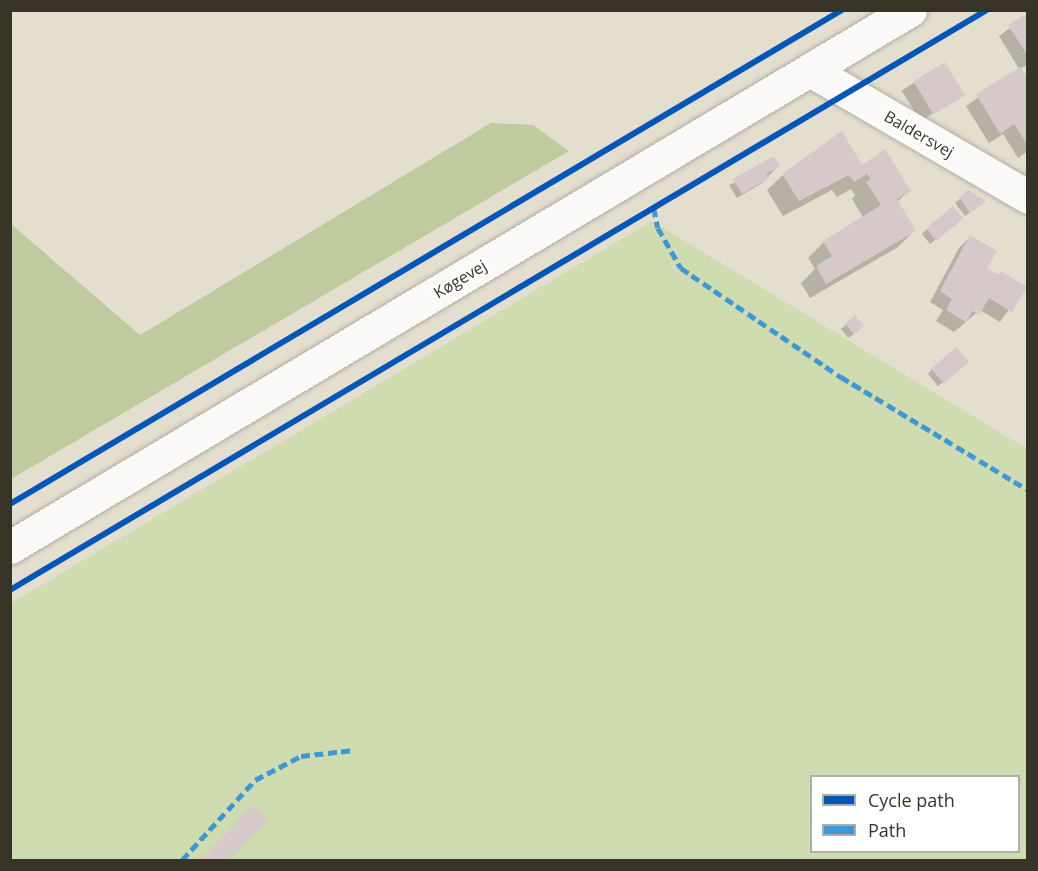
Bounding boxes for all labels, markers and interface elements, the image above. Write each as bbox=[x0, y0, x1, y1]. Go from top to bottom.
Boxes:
street label: Baldersvej bbox=[881, 106, 957, 162]
street label: Køgevej bbox=[430, 256, 490, 302]
legend bbox=[810, 775, 1020, 853]
text: Cycle path bbox=[868, 788, 955, 812]
text: Path bbox=[868, 818, 906, 842]

